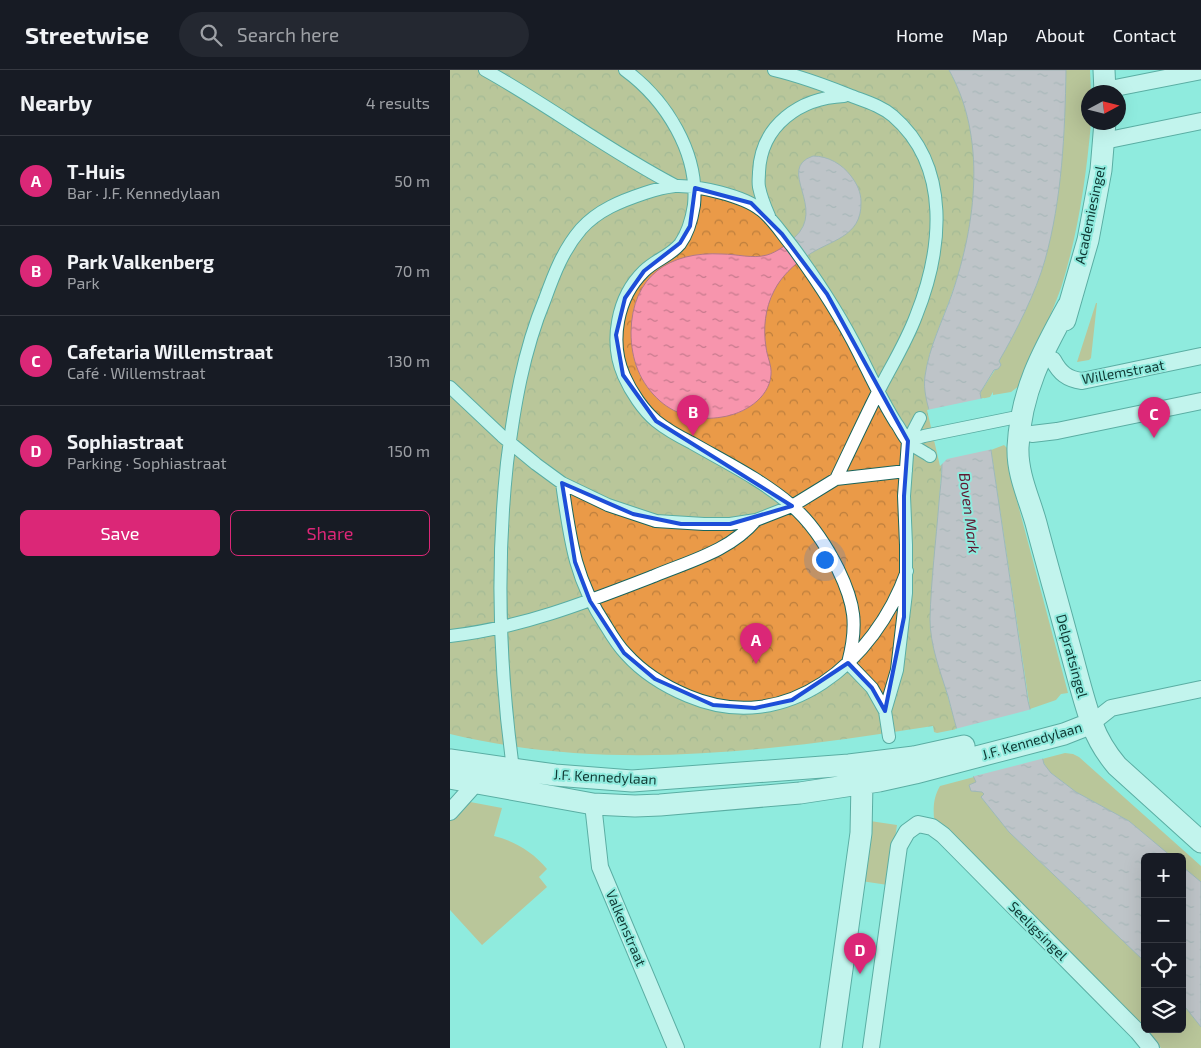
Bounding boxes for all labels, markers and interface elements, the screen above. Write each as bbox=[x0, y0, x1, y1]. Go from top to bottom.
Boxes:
search box bbox=[179, 12, 529, 57]
text: Streetwise bbox=[25, 20, 149, 49]
icon: search bbox=[197, 21, 225, 49]
text: Search here bbox=[237, 23, 339, 46]
text: Home bbox=[896, 24, 944, 46]
text: Map bbox=[972, 24, 1008, 46]
text: About bbox=[1036, 24, 1085, 46]
text: Contact bbox=[1113, 24, 1176, 46]
north arrow bbox=[1081, 85, 1126, 130]
text: Nearby bbox=[20, 90, 92, 115]
text: 4 results bbox=[366, 93, 430, 112]
text: T-Huis bbox=[67, 160, 125, 183]
street label: Academiesingel bbox=[1071, 163, 1108, 266]
text: A bbox=[31, 171, 41, 190]
text: 50 m bbox=[394, 171, 430, 190]
text: Bar · J.F. Kennedylaan bbox=[67, 183, 220, 202]
text: Park Valkenberg bbox=[67, 250, 214, 273]
text: B bbox=[31, 261, 41, 280]
text: 70 m bbox=[395, 261, 430, 280]
text: Park bbox=[67, 273, 100, 292]
text: Cafetaria Willemstraat bbox=[67, 340, 273, 363]
text: C bbox=[31, 351, 41, 370]
text: 130 m bbox=[388, 351, 430, 370]
street label: Willemstraat bbox=[1080, 356, 1166, 387]
text: Café · Willemstraat bbox=[67, 363, 206, 382]
pin: B bbox=[677, 395, 709, 436]
pin: C bbox=[1138, 397, 1170, 438]
text: Sophiastraat bbox=[67, 430, 184, 453]
text: D bbox=[31, 441, 41, 460]
text: 150 m bbox=[388, 441, 430, 460]
text: Parking · Sophiastraat bbox=[67, 453, 227, 472]
water label: Boven Mark bbox=[956, 471, 984, 554]
button: Save bbox=[20, 510, 220, 556]
button: Share bbox=[230, 510, 430, 556]
your location bbox=[812, 547, 838, 573]
street label: Delpratsingel bbox=[1053, 612, 1092, 700]
pin: A bbox=[740, 623, 772, 664]
street label: J.F. Kennedylaan bbox=[980, 718, 1084, 763]
street label: J.F. Kennedylaan bbox=[553, 765, 657, 788]
map controls bbox=[1141, 853, 1186, 1033]
button: + bbox=[1141, 853, 1186, 898]
street label: Valkenstraat bbox=[603, 887, 650, 969]
street label: Seeligsingel bbox=[1005, 898, 1072, 964]
button: − bbox=[1141, 898, 1186, 943]
pin: D bbox=[844, 933, 876, 974]
button: locate bbox=[1141, 943, 1186, 988]
button: layers bbox=[1141, 988, 1186, 1033]

